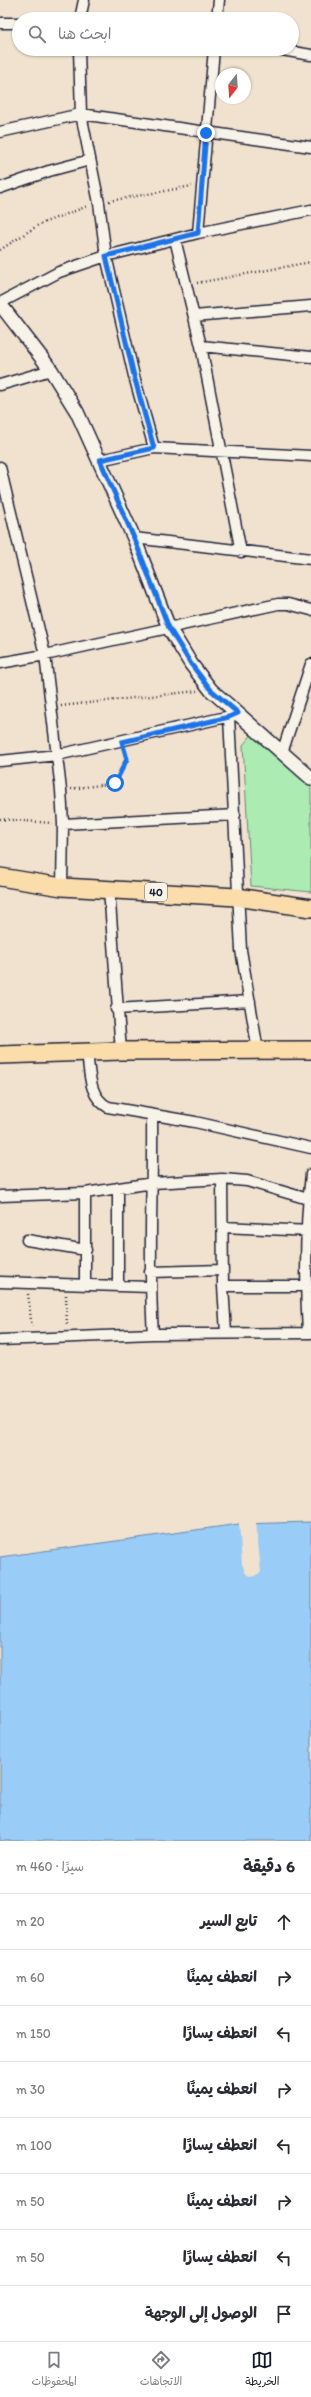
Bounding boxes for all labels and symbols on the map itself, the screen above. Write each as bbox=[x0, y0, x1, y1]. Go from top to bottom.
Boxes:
north arrow bbox=[215, 68, 251, 104]
route end bbox=[197, 124, 215, 142]
route start bbox=[106, 774, 124, 792]
road number: 40 bbox=[145, 883, 167, 901]

